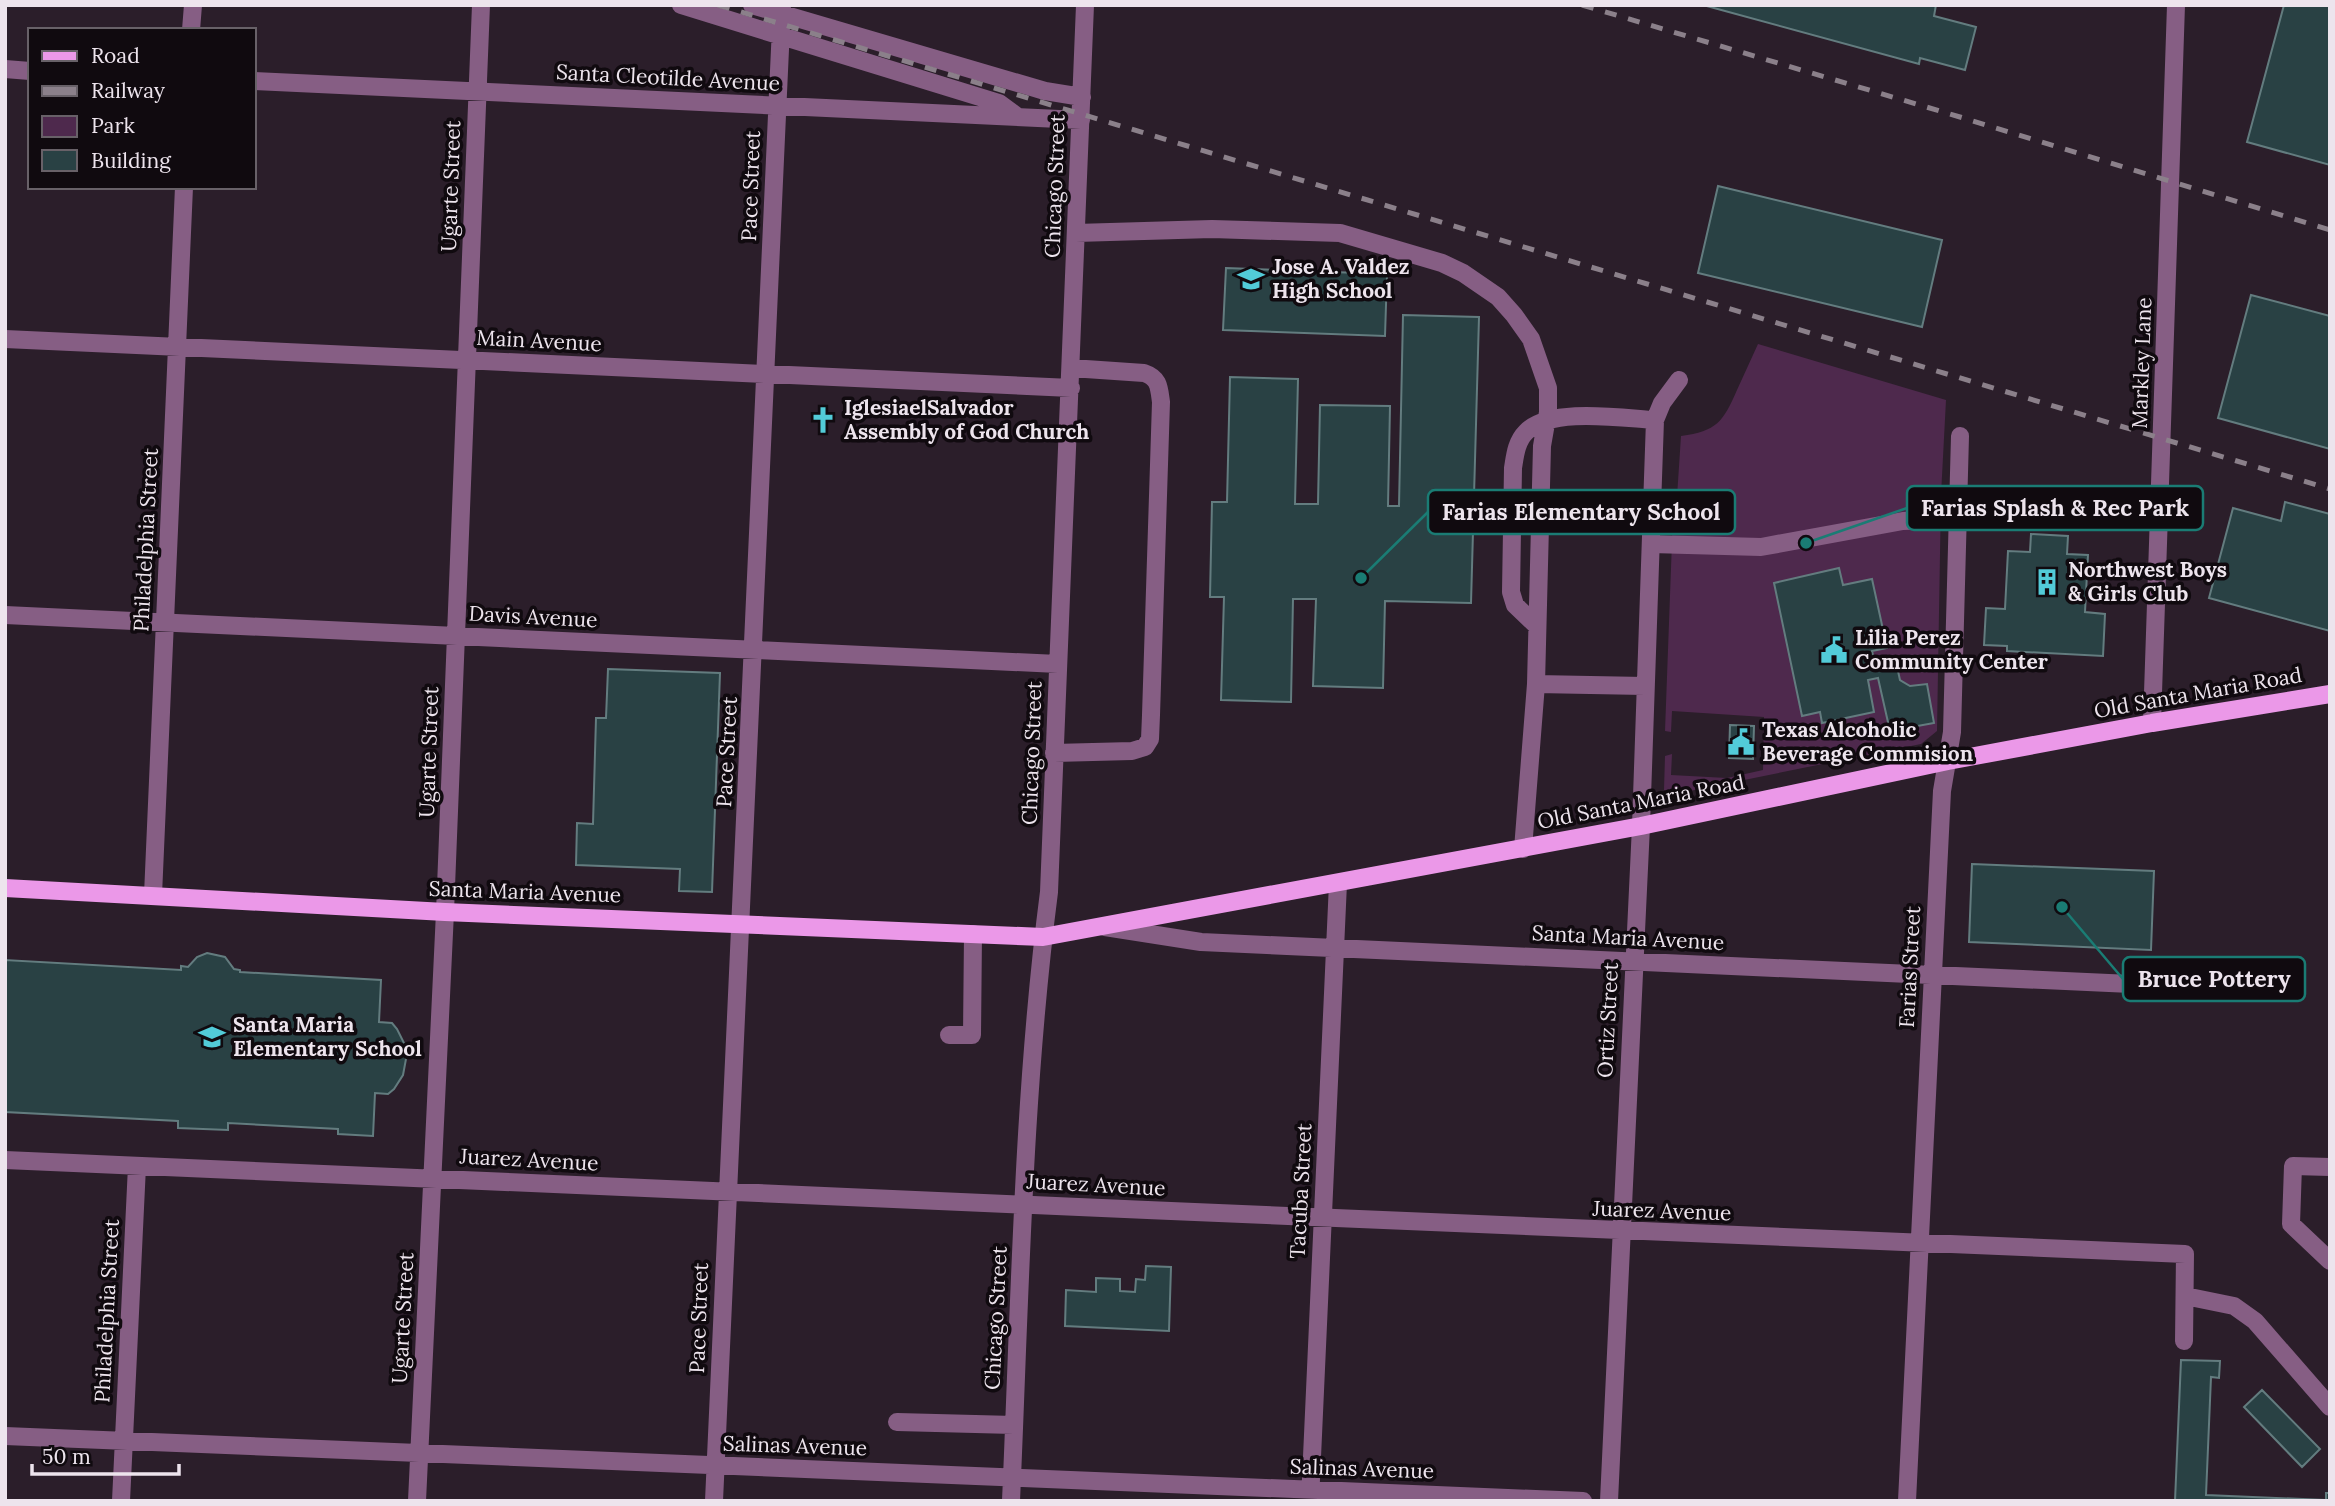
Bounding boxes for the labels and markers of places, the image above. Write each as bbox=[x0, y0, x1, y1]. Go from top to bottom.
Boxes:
place label: Jose A. Valdez High School bbox=[1272, 253, 1410, 304]
school or university icon: Jose A. Valdez High School bbox=[1236, 264, 1266, 294]
place label: IglesiaelSalvador Assembly of God Church bbox=[844, 394, 1089, 445]
church icon: IglesiaelSalvador Assembly of God Church bbox=[808, 405, 838, 435]
callout: Farias Splash & Rec Park bbox=[1907, 486, 2203, 530]
callout: Farias Elementary School bbox=[1428, 490, 1735, 534]
place label: Northwest Boys & Girls Club bbox=[2068, 556, 2227, 607]
building icon: Northwest Boys & Girls Club bbox=[2032, 567, 2062, 597]
place label: Lilia Perez Community Center bbox=[1855, 624, 2048, 675]
public building icon: Lilia Perez Community Center bbox=[1819, 635, 1849, 665]
place label: Texas Alcoholic Beverage Commision bbox=[1762, 716, 1973, 767]
public building icon: Texas Alcoholic Beverage Commision bbox=[1726, 727, 1756, 757]
callout: Bruce Pottery bbox=[2123, 957, 2305, 1001]
place label: Santa Maria Elementary School bbox=[233, 1011, 422, 1062]
school or university icon: Santa Maria Elementary School bbox=[197, 1022, 227, 1052]

